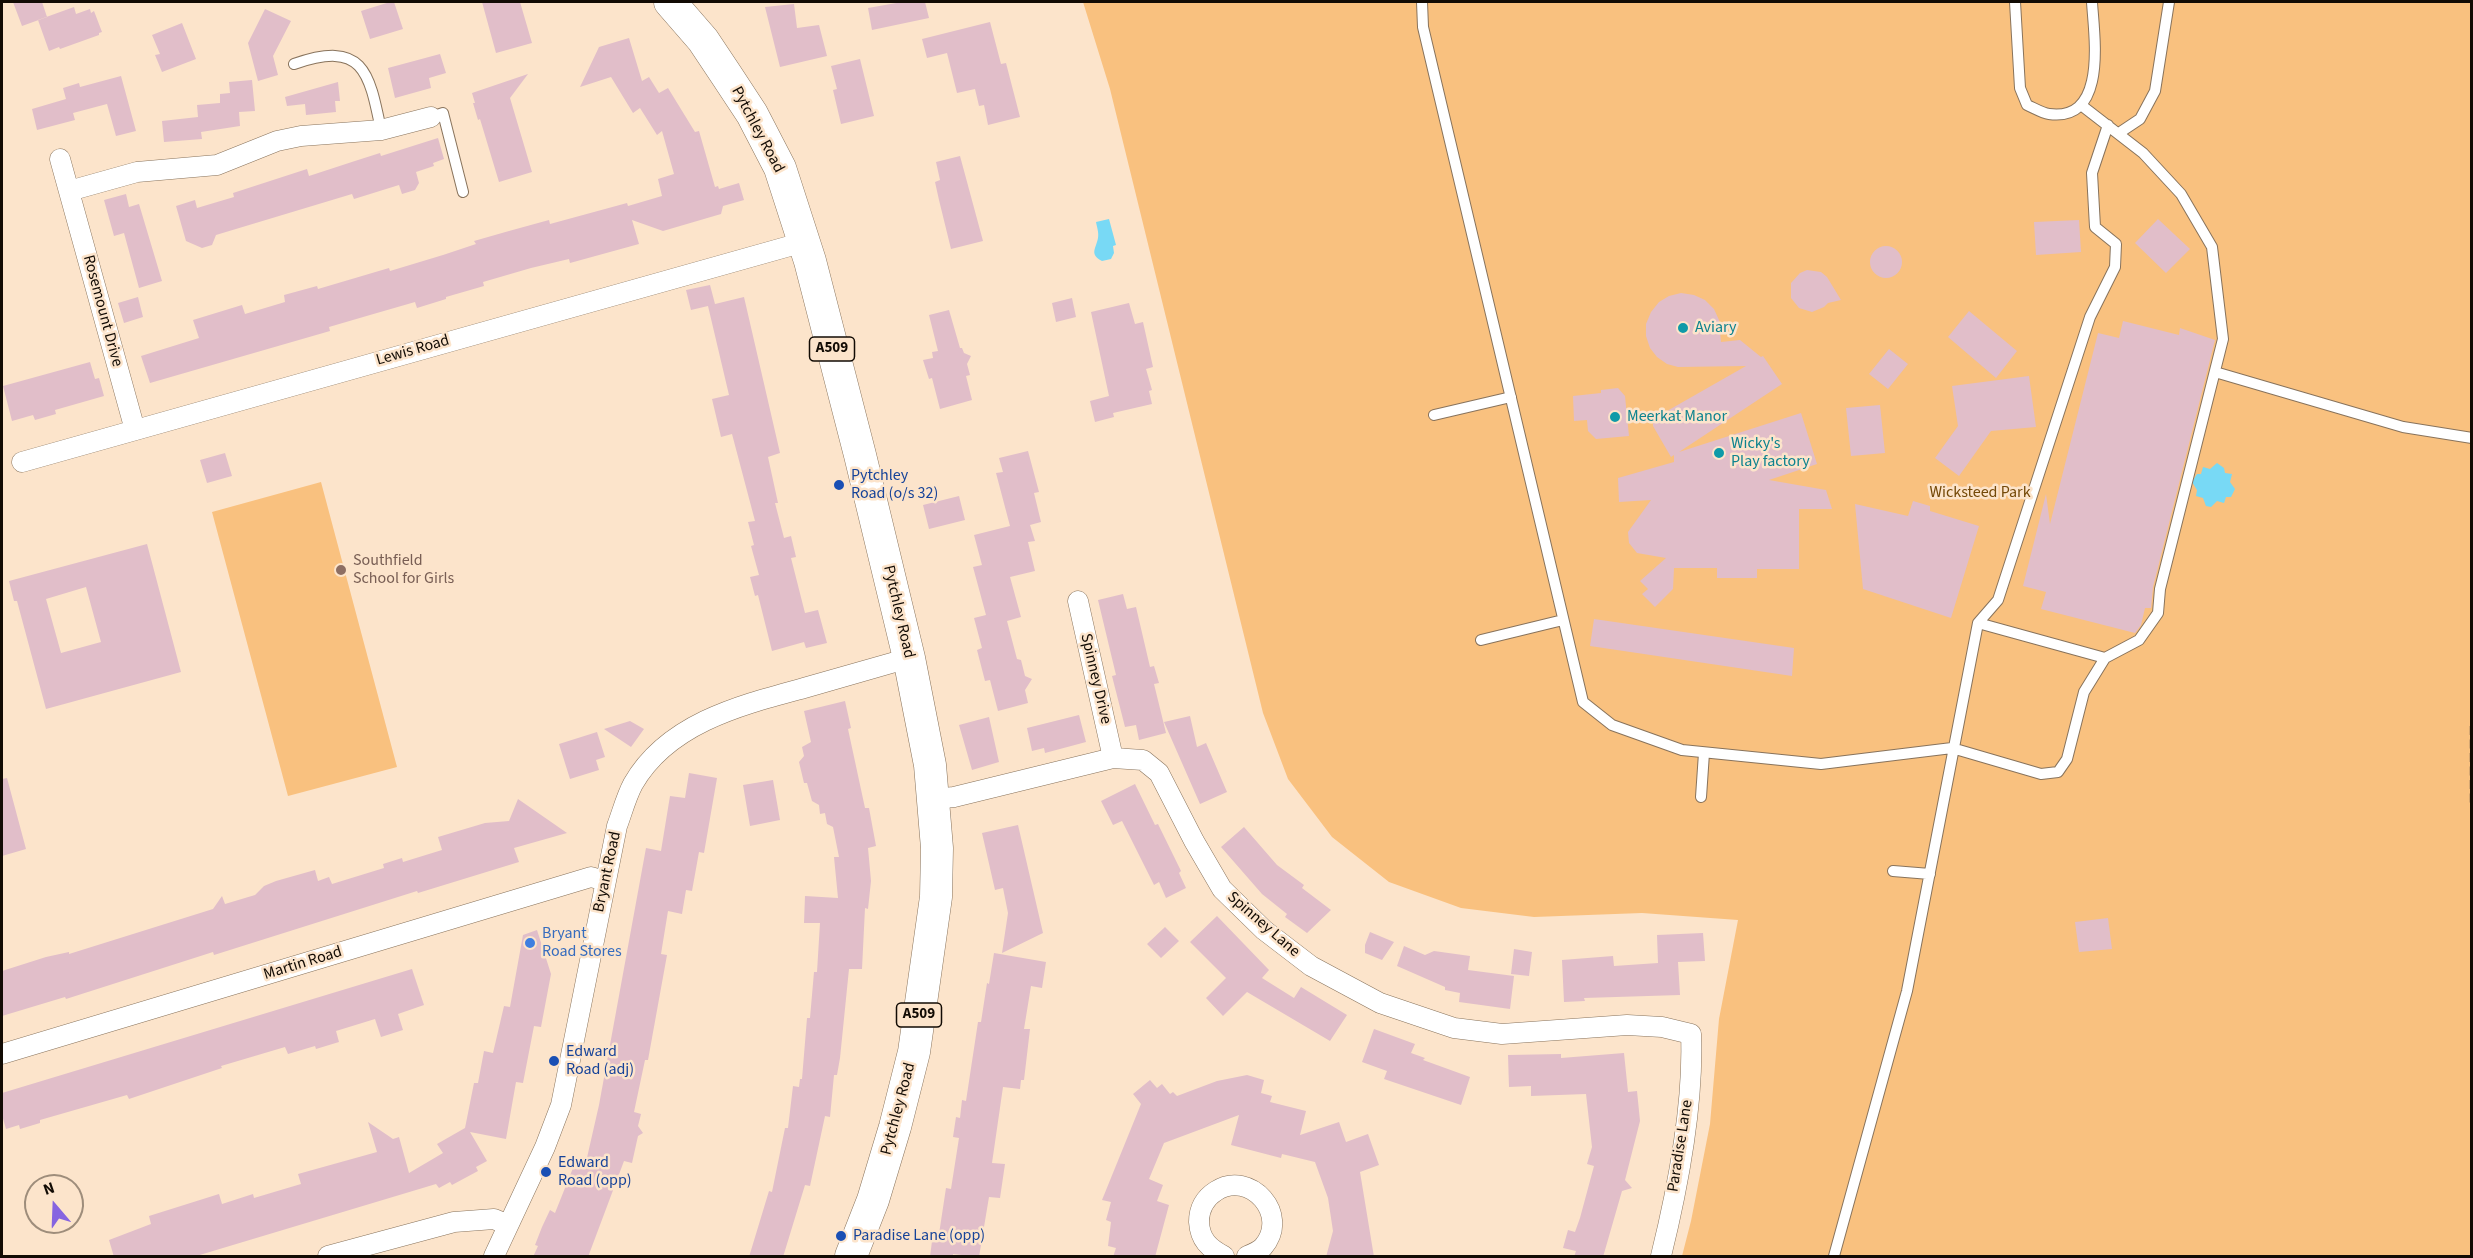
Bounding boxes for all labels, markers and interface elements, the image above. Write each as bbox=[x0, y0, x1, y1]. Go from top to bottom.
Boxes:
street label: Pytchley Road bbox=[726, 84, 788, 176]
street label: Rosemount Drive bbox=[78, 253, 126, 369]
place label: Aviary bbox=[1695, 318, 1736, 338]
marker: Aviary bbox=[1676, 321, 1690, 335]
street label: Lewis Road bbox=[374, 331, 452, 371]
road number: A509 bbox=[810, 337, 854, 361]
place label: Meerkat Manor bbox=[1627, 407, 1727, 427]
marker: Meerkat Manor bbox=[1608, 410, 1622, 424]
place label: Wicky's Play factory bbox=[1731, 434, 1810, 472]
marker: Wicky's Play factory bbox=[1712, 446, 1726, 460]
place label: Pytchley Road (o/s 32) bbox=[851, 466, 938, 504]
marker: Pytchley Road (o/s 32) bbox=[832, 478, 846, 492]
park label: Wicksteed Park bbox=[1929, 483, 2031, 503]
place label: Southfield School for Girls bbox=[353, 551, 454, 589]
marker: Southfield School for Girls bbox=[334, 563, 348, 577]
street label: Pytchley Road bbox=[878, 564, 918, 660]
street label: Spinney Drive bbox=[1075, 632, 1115, 726]
street label: Bryant Road bbox=[590, 830, 626, 914]
street label: Spinney Lane bbox=[1223, 888, 1303, 962]
place label: Bryant Road Stores bbox=[542, 924, 622, 962]
marker: Bryant Road Stores bbox=[523, 936, 537, 950]
street label: Martin Road bbox=[262, 943, 344, 985]
road number: A509 bbox=[896, 1003, 942, 1027]
place label: Edward Road (adj) bbox=[566, 1042, 634, 1080]
marker: Edward Road (adj) bbox=[547, 1054, 561, 1068]
street label: Pytchley Road bbox=[877, 1061, 921, 1157]
street label: Paradise Lane bbox=[1664, 1099, 1698, 1193]
place label: Edward Road (opp) bbox=[558, 1153, 632, 1191]
marker: Edward Road (opp) bbox=[539, 1165, 553, 1179]
north arrow bbox=[24, 1174, 84, 1234]
text: N bbox=[40, 1177, 57, 1201]
place label: Paradise Lane (opp) bbox=[853, 1226, 985, 1246]
marker: Paradise Lane (opp) bbox=[834, 1229, 848, 1243]

